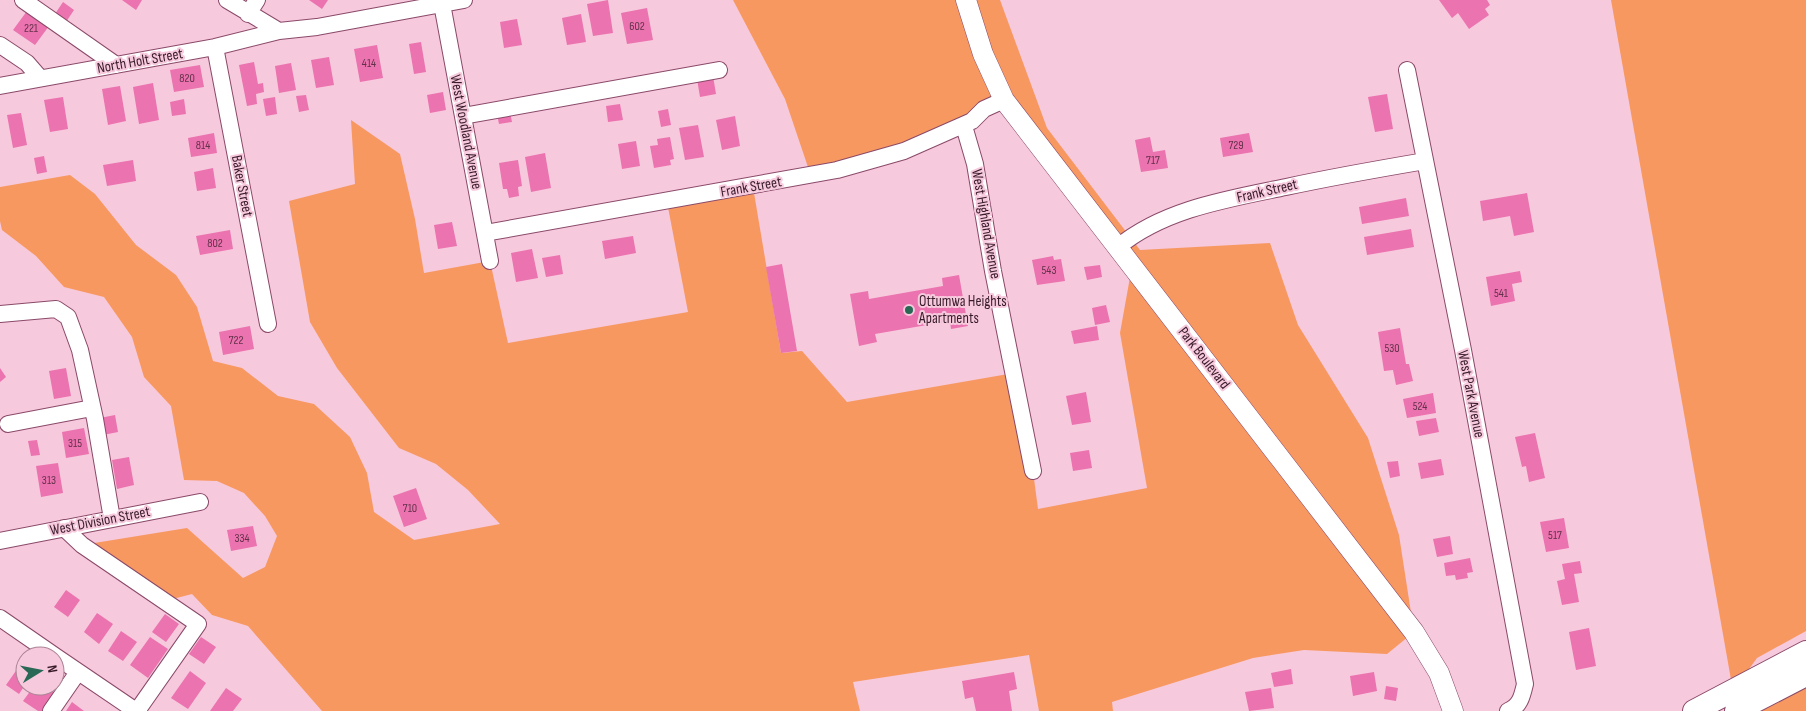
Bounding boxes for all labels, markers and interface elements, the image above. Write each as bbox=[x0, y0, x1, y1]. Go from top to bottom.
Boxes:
house number: 602 bbox=[629, 19, 645, 34]
house number: 221 bbox=[24, 21, 39, 36]
street label: North Holt Street bbox=[96, 44, 185, 78]
house number: 414 bbox=[362, 56, 376, 71]
house number: 820 bbox=[179, 71, 195, 86]
street label: West Woodland Avenue bbox=[446, 73, 486, 191]
house number: 814 bbox=[196, 138, 210, 153]
house number: 729 bbox=[1228, 138, 1244, 153]
house number: 717 bbox=[1146, 153, 1160, 168]
street label: Baker Street bbox=[227, 154, 257, 219]
street label: West Highland Avenue bbox=[967, 168, 1005, 280]
street label: Frank Street bbox=[719, 172, 783, 202]
street label: Frank Street bbox=[1235, 175, 1300, 207]
house number: 802 bbox=[207, 236, 223, 251]
house number: 543 bbox=[1042, 263, 1056, 278]
house number: 541 bbox=[1494, 286, 1509, 301]
place label: Ottumwa Heights Apartments bbox=[918, 292, 1007, 328]
marker: Ottumwa Heights Apartments bbox=[903, 304, 915, 316]
street label: Park Boulevard bbox=[1174, 323, 1234, 393]
house number: 722 bbox=[229, 333, 243, 348]
house number: 530 bbox=[1384, 341, 1400, 356]
street label: West Park Avenue bbox=[1453, 349, 1489, 439]
house number: 524 bbox=[1413, 399, 1427, 414]
house number: 315 bbox=[68, 436, 82, 451]
house number: 313 bbox=[42, 473, 56, 488]
house number: 710 bbox=[403, 501, 417, 516]
street label: West Division Street bbox=[48, 502, 152, 540]
house number: 517 bbox=[1548, 528, 1562, 543]
house number: 334 bbox=[234, 531, 250, 546]
north arrow bbox=[15, 646, 65, 696]
text: N bbox=[43, 664, 61, 674]

